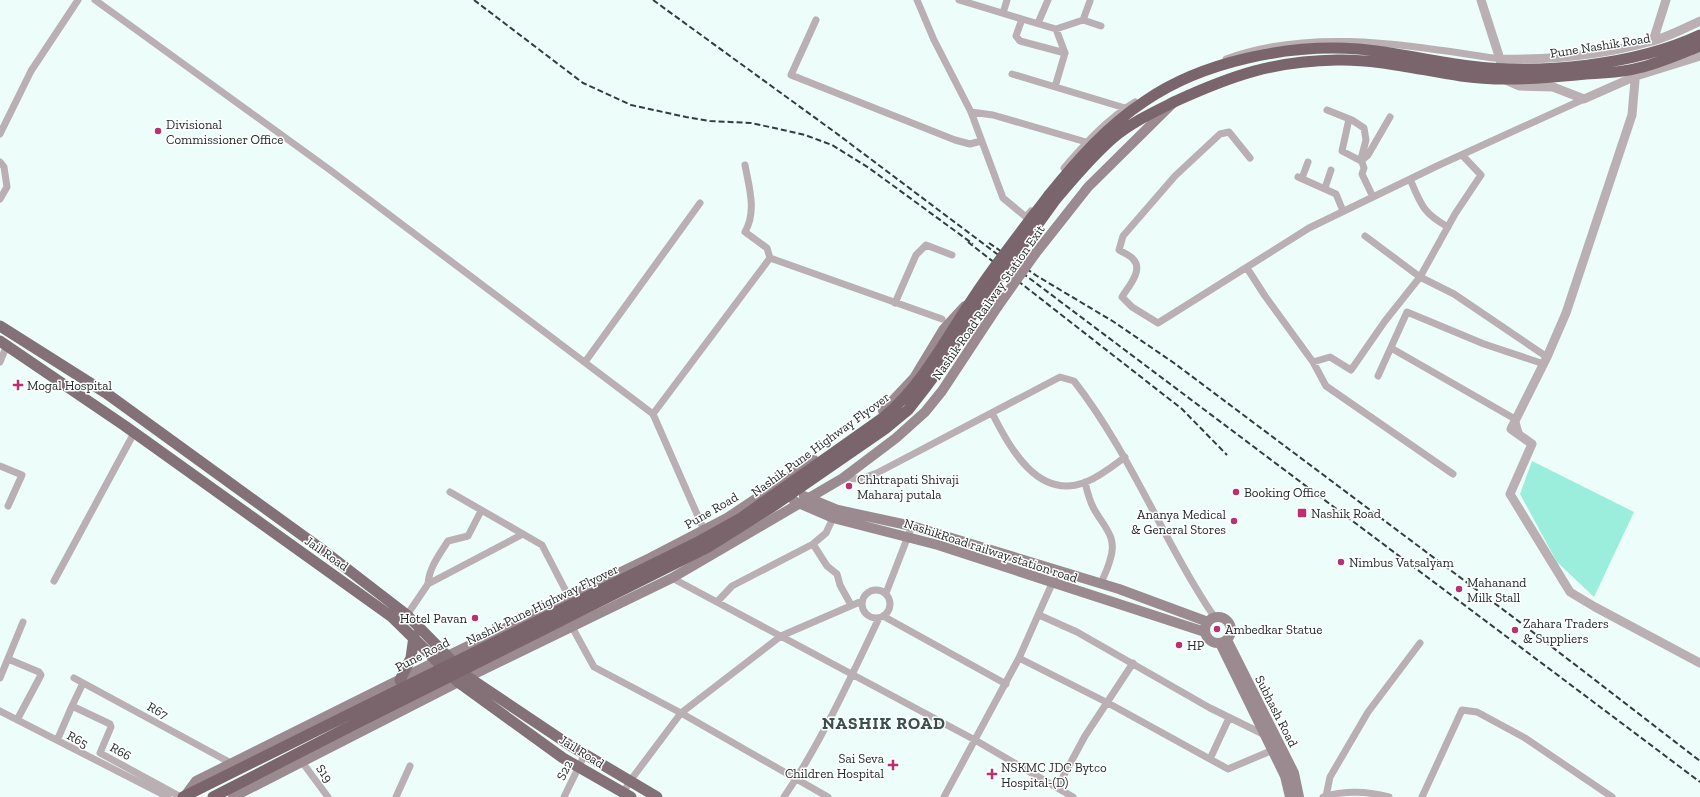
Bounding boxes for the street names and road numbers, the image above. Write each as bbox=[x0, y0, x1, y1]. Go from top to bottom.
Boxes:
street label: Pune Nashik Road bbox=[1549, 30, 1651, 61]
street label: Nashik Road Railway Station Exit bbox=[929, 222, 1048, 383]
street label: Nashik Pune Highway Flyover bbox=[748, 389, 892, 500]
street label: Pune Road bbox=[682, 489, 741, 532]
street label: NashikRoad railway station road bbox=[902, 515, 1080, 586]
street label: Jail Road bbox=[302, 533, 351, 574]
street label: Nashik Pune Highway Flyover bbox=[464, 561, 621, 648]
street label: Pune Road bbox=[392, 634, 452, 675]
street label: Subhash Road bbox=[1252, 673, 1301, 750]
street label: R67 bbox=[145, 699, 171, 722]
street label: R65 bbox=[65, 728, 91, 751]
street label: Jail Road bbox=[557, 732, 607, 771]
street label: R66 bbox=[108, 740, 134, 763]
street label: S22 bbox=[553, 758, 576, 783]
street label: S19 bbox=[313, 761, 336, 785]

